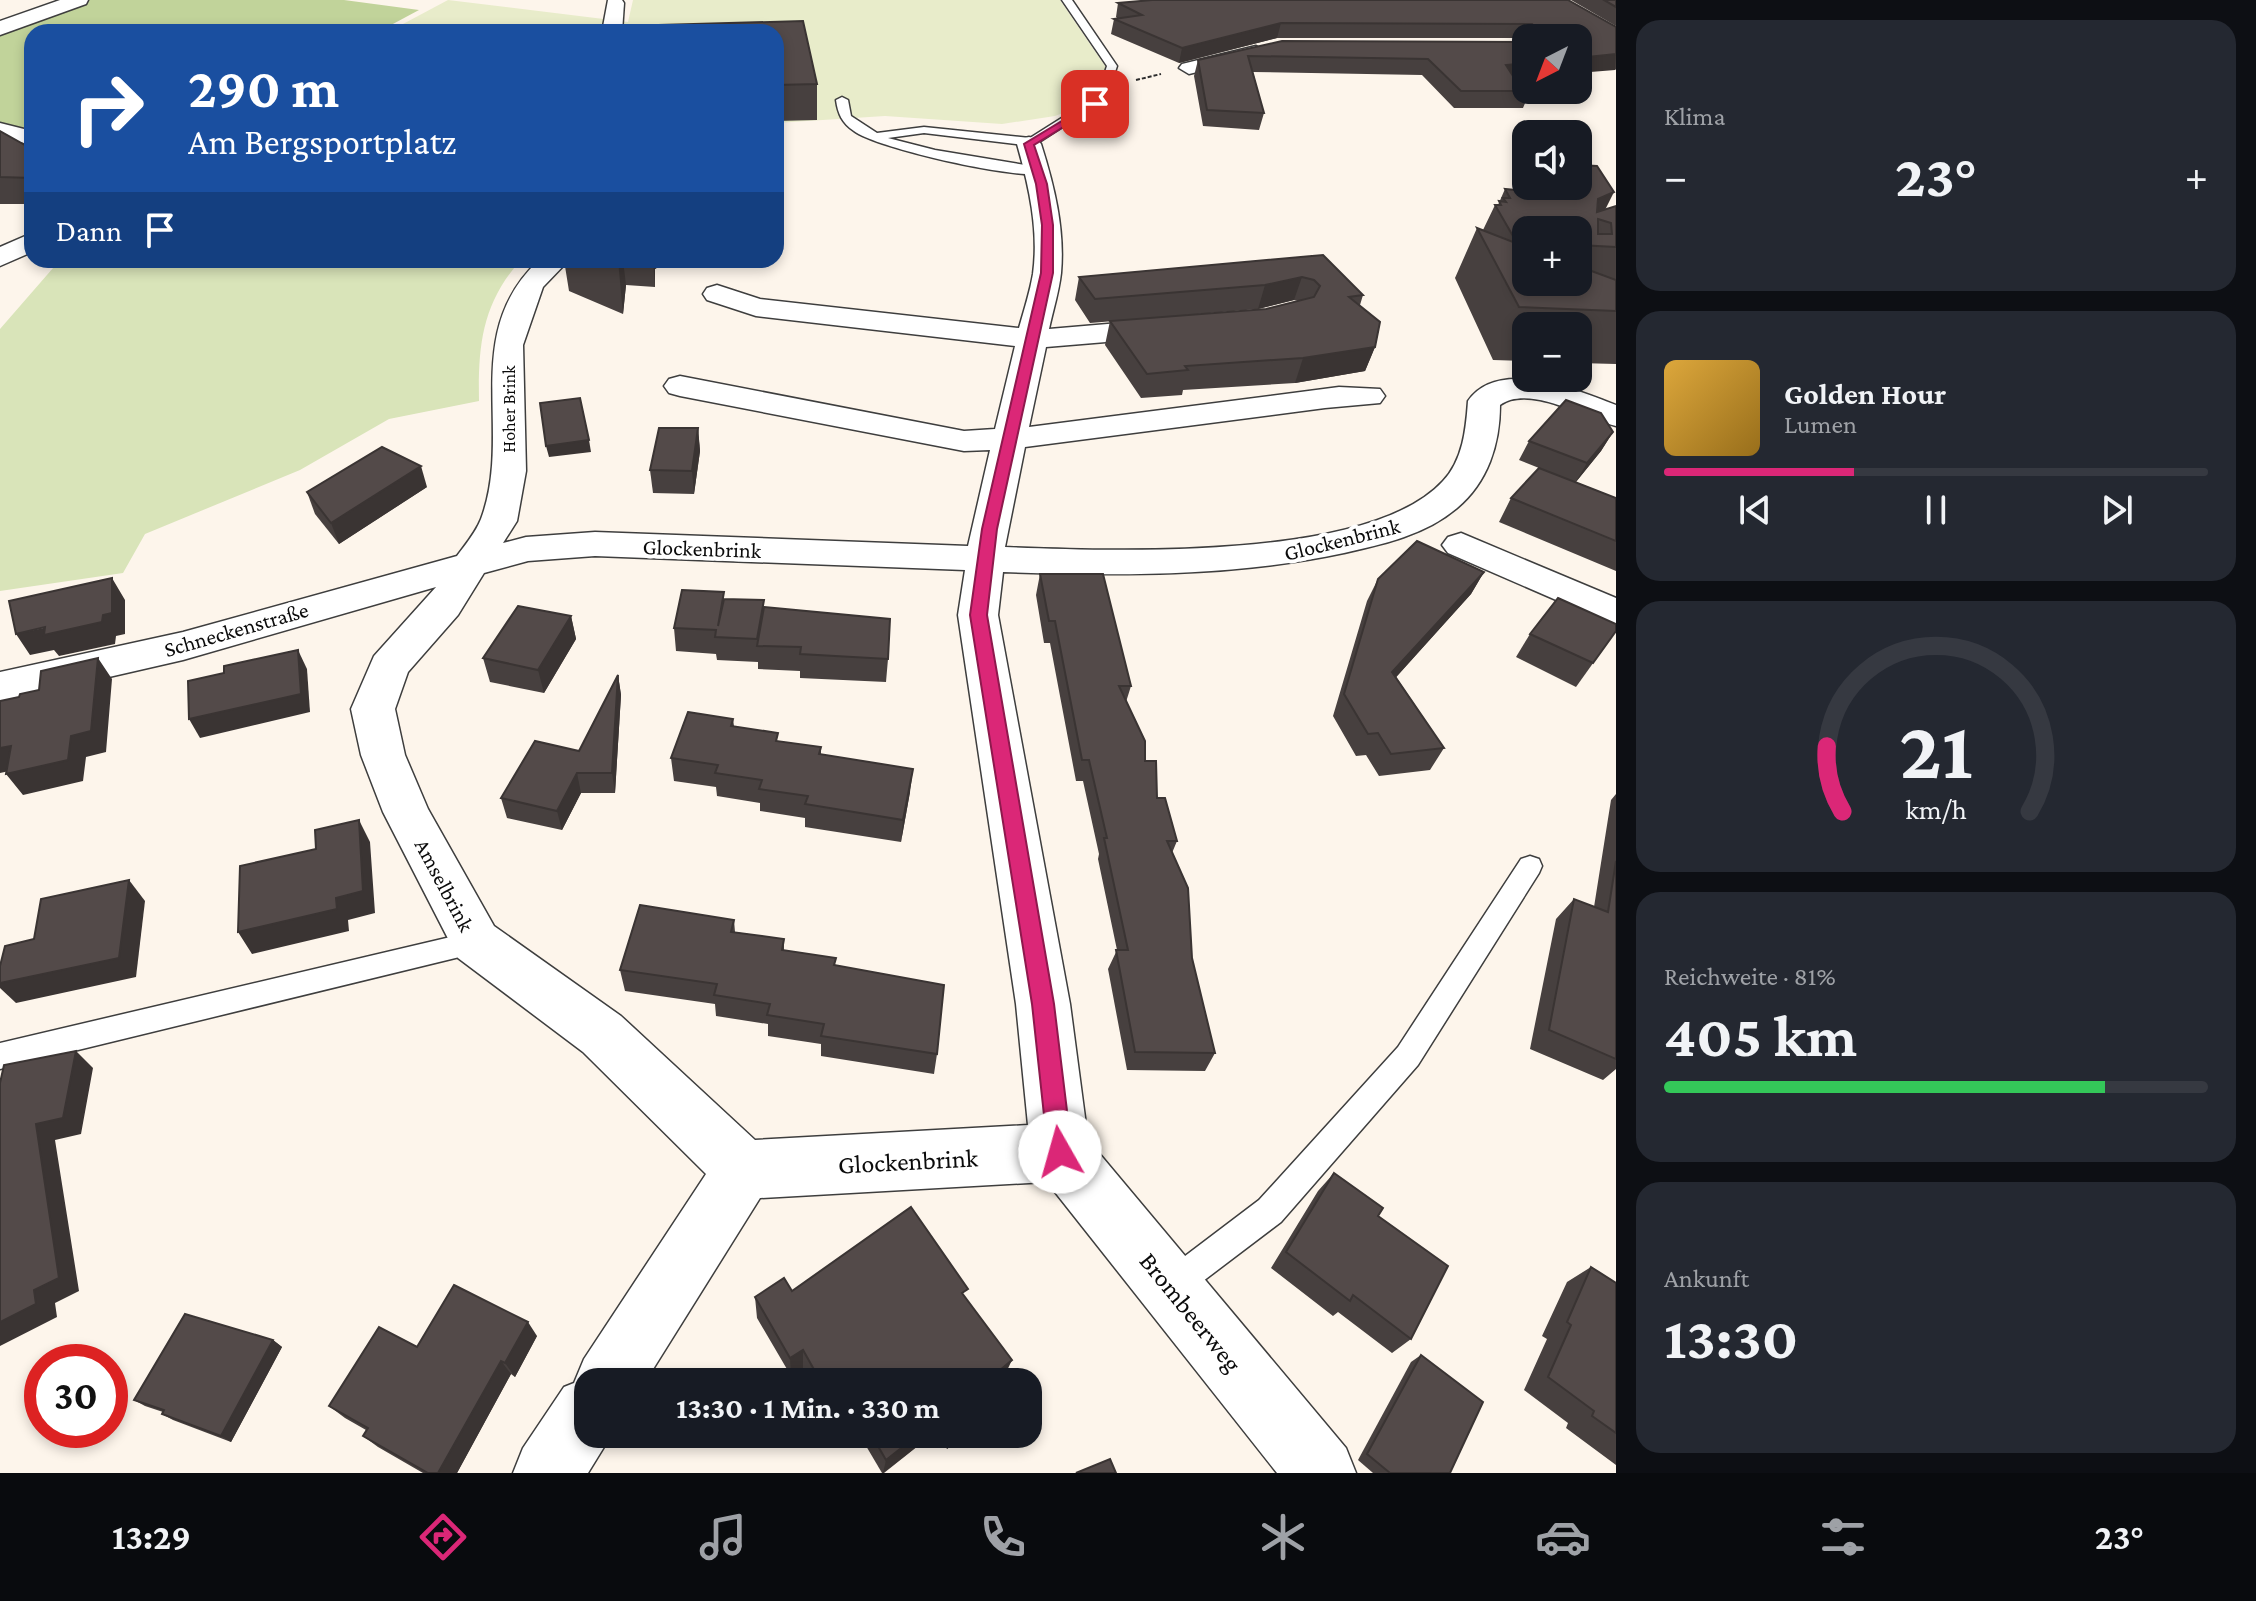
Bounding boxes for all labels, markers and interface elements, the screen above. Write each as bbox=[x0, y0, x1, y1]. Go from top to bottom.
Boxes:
north arrow bbox=[1512, 24, 1592, 104]
map controls bbox=[1512, 24, 1592, 392]
icon: right bbox=[56, 56, 160, 160]
text: 290 m bbox=[188, 57, 339, 119]
pin bbox=[1061, 70, 1129, 138]
icon: arrive bbox=[1073, 82, 1117, 126]
text: Klima bbox=[1664, 102, 1726, 131]
button: sound bbox=[1512, 120, 1592, 200]
text: Am Bergsportplatz bbox=[188, 122, 457, 162]
text: 23° bbox=[1895, 142, 1977, 209]
text: − bbox=[1664, 152, 1687, 200]
text: + bbox=[2185, 152, 2208, 200]
icon: arrive bbox=[138, 208, 182, 252]
text: Dann bbox=[56, 214, 122, 247]
button: + bbox=[1512, 216, 1592, 296]
button: − bbox=[1512, 312, 1592, 392]
street label: Hoher Brink bbox=[499, 365, 519, 453]
text: Golden Hour bbox=[1784, 377, 1946, 410]
text: Lumen bbox=[1784, 410, 1857, 439]
icon: previous bbox=[1733, 488, 1777, 532]
icon: pause bbox=[1914, 488, 1958, 532]
icon: next bbox=[2095, 488, 2139, 532]
street label: Glockenbrink bbox=[1282, 513, 1403, 566]
street label: Glockenbrink bbox=[642, 534, 762, 563]
street label: Schneckenstraße bbox=[161, 597, 311, 662]
text: 21 bbox=[1899, 703, 1973, 796]
text: km/h bbox=[1905, 794, 1967, 826]
street label: Amselbrink bbox=[410, 835, 480, 936]
text: Reichweite · 81% bbox=[1664, 962, 1836, 991]
text: 405 km bbox=[1664, 1002, 1857, 1069]
position arrow bbox=[1018, 1110, 1102, 1194]
street label: Glockenbrink bbox=[837, 1143, 979, 1180]
street label: Brombeerweg bbox=[1134, 1247, 1248, 1378]
text: Ankunft bbox=[1664, 1264, 1749, 1293]
text: 13:30 bbox=[1664, 1304, 1798, 1371]
speed limit sign: 30 bbox=[24, 1344, 128, 1448]
text: 13:30 · 1 Min. · 330 m bbox=[676, 1391, 940, 1424]
icon: directions bbox=[415, 1509, 471, 1565]
icon: music bbox=[695, 1509, 751, 1565]
icon: phone bbox=[975, 1509, 1031, 1565]
icon: climate bbox=[1255, 1509, 1311, 1565]
icon: car bbox=[1535, 1509, 1591, 1565]
icon: filters bbox=[1815, 1509, 1871, 1565]
text: 13:29 bbox=[112, 1517, 191, 1557]
text: 23° bbox=[2095, 1517, 2144, 1557]

